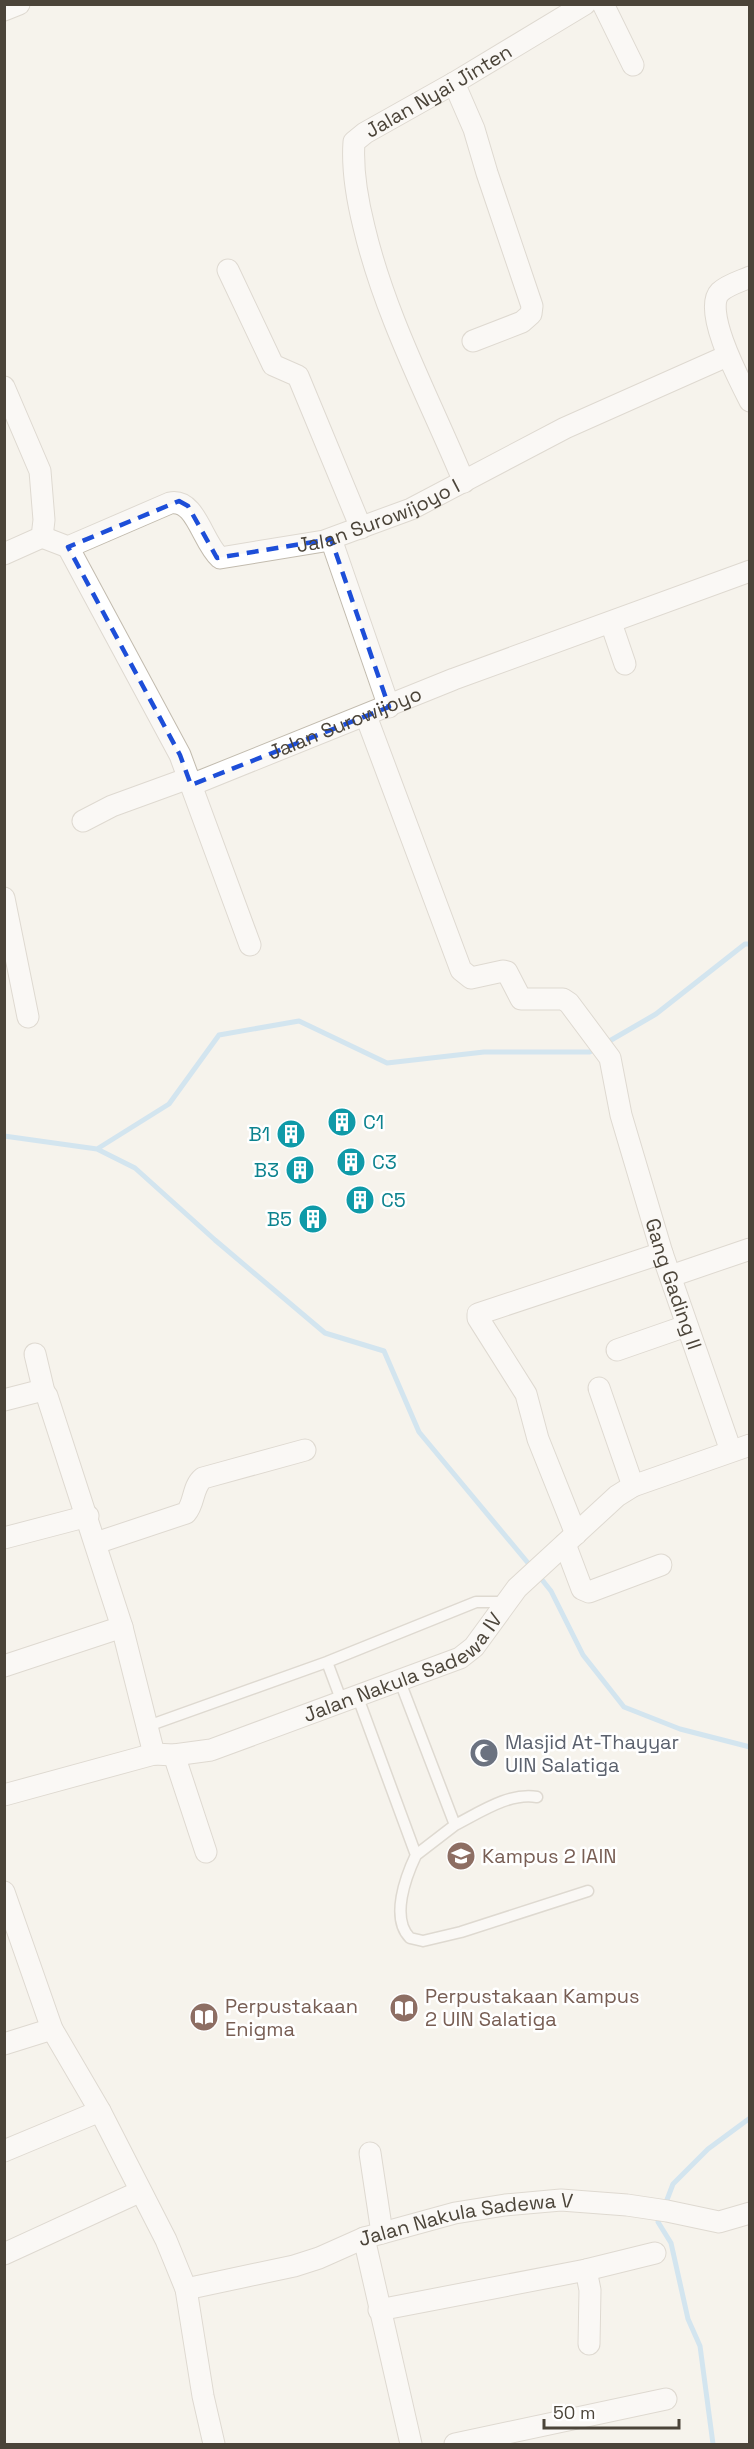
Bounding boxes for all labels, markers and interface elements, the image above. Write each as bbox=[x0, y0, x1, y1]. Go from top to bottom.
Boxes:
street label: Jalan Nyai Jinten bbox=[360, 38, 517, 143]
street label: Jalan Surowijoyo I bbox=[295, 473, 464, 558]
street label: Jalan Surowijoyo bbox=[264, 680, 425, 766]
building icon: C1 bbox=[326, 1106, 358, 1138]
place label: C1 bbox=[363, 1109, 384, 1135]
building icon: B1 bbox=[275, 1118, 307, 1150]
place label: B1 bbox=[248, 1121, 270, 1147]
building icon: C3 bbox=[335, 1146, 367, 1178]
place label: C3 bbox=[372, 1149, 397, 1175]
building icon: B3 bbox=[284, 1154, 316, 1186]
place label: B3 bbox=[254, 1157, 279, 1183]
building icon: C5 bbox=[344, 1184, 376, 1216]
place label: C5 bbox=[381, 1187, 406, 1213]
building icon: B5 bbox=[297, 1203, 329, 1235]
place label: B5 bbox=[267, 1206, 292, 1232]
street label: Gang Gading II bbox=[639, 1215, 708, 1353]
street label: Jalan Nakula Sadewa IV bbox=[300, 1607, 508, 1728]
place label: Masjid At-Thayyar UIN Salatiga bbox=[505, 1729, 679, 1778]
mosque icon: Masjid At-Thayyar UIN Salatiga bbox=[468, 1737, 500, 1769]
school or university icon: Kampus 2 IAIN bbox=[445, 1840, 477, 1872]
place label: Kampus 2 IAIN bbox=[482, 1843, 617, 1869]
place label: Perpustakaan Kampus 2 UIN Salatiga bbox=[425, 1983, 640, 2032]
library icon: Perpustakaan Kampus 2 UIN Salatiga bbox=[388, 1992, 420, 2024]
place label: Perpustakaan Enigma bbox=[225, 1993, 358, 2042]
library icon: Perpustakaan Enigma bbox=[188, 2001, 220, 2033]
street label: Jalan Nakula Sadewa V bbox=[355, 2187, 574, 2252]
scale bar bbox=[544, 2392, 679, 2430]
text: 50 m bbox=[553, 2401, 595, 2424]

